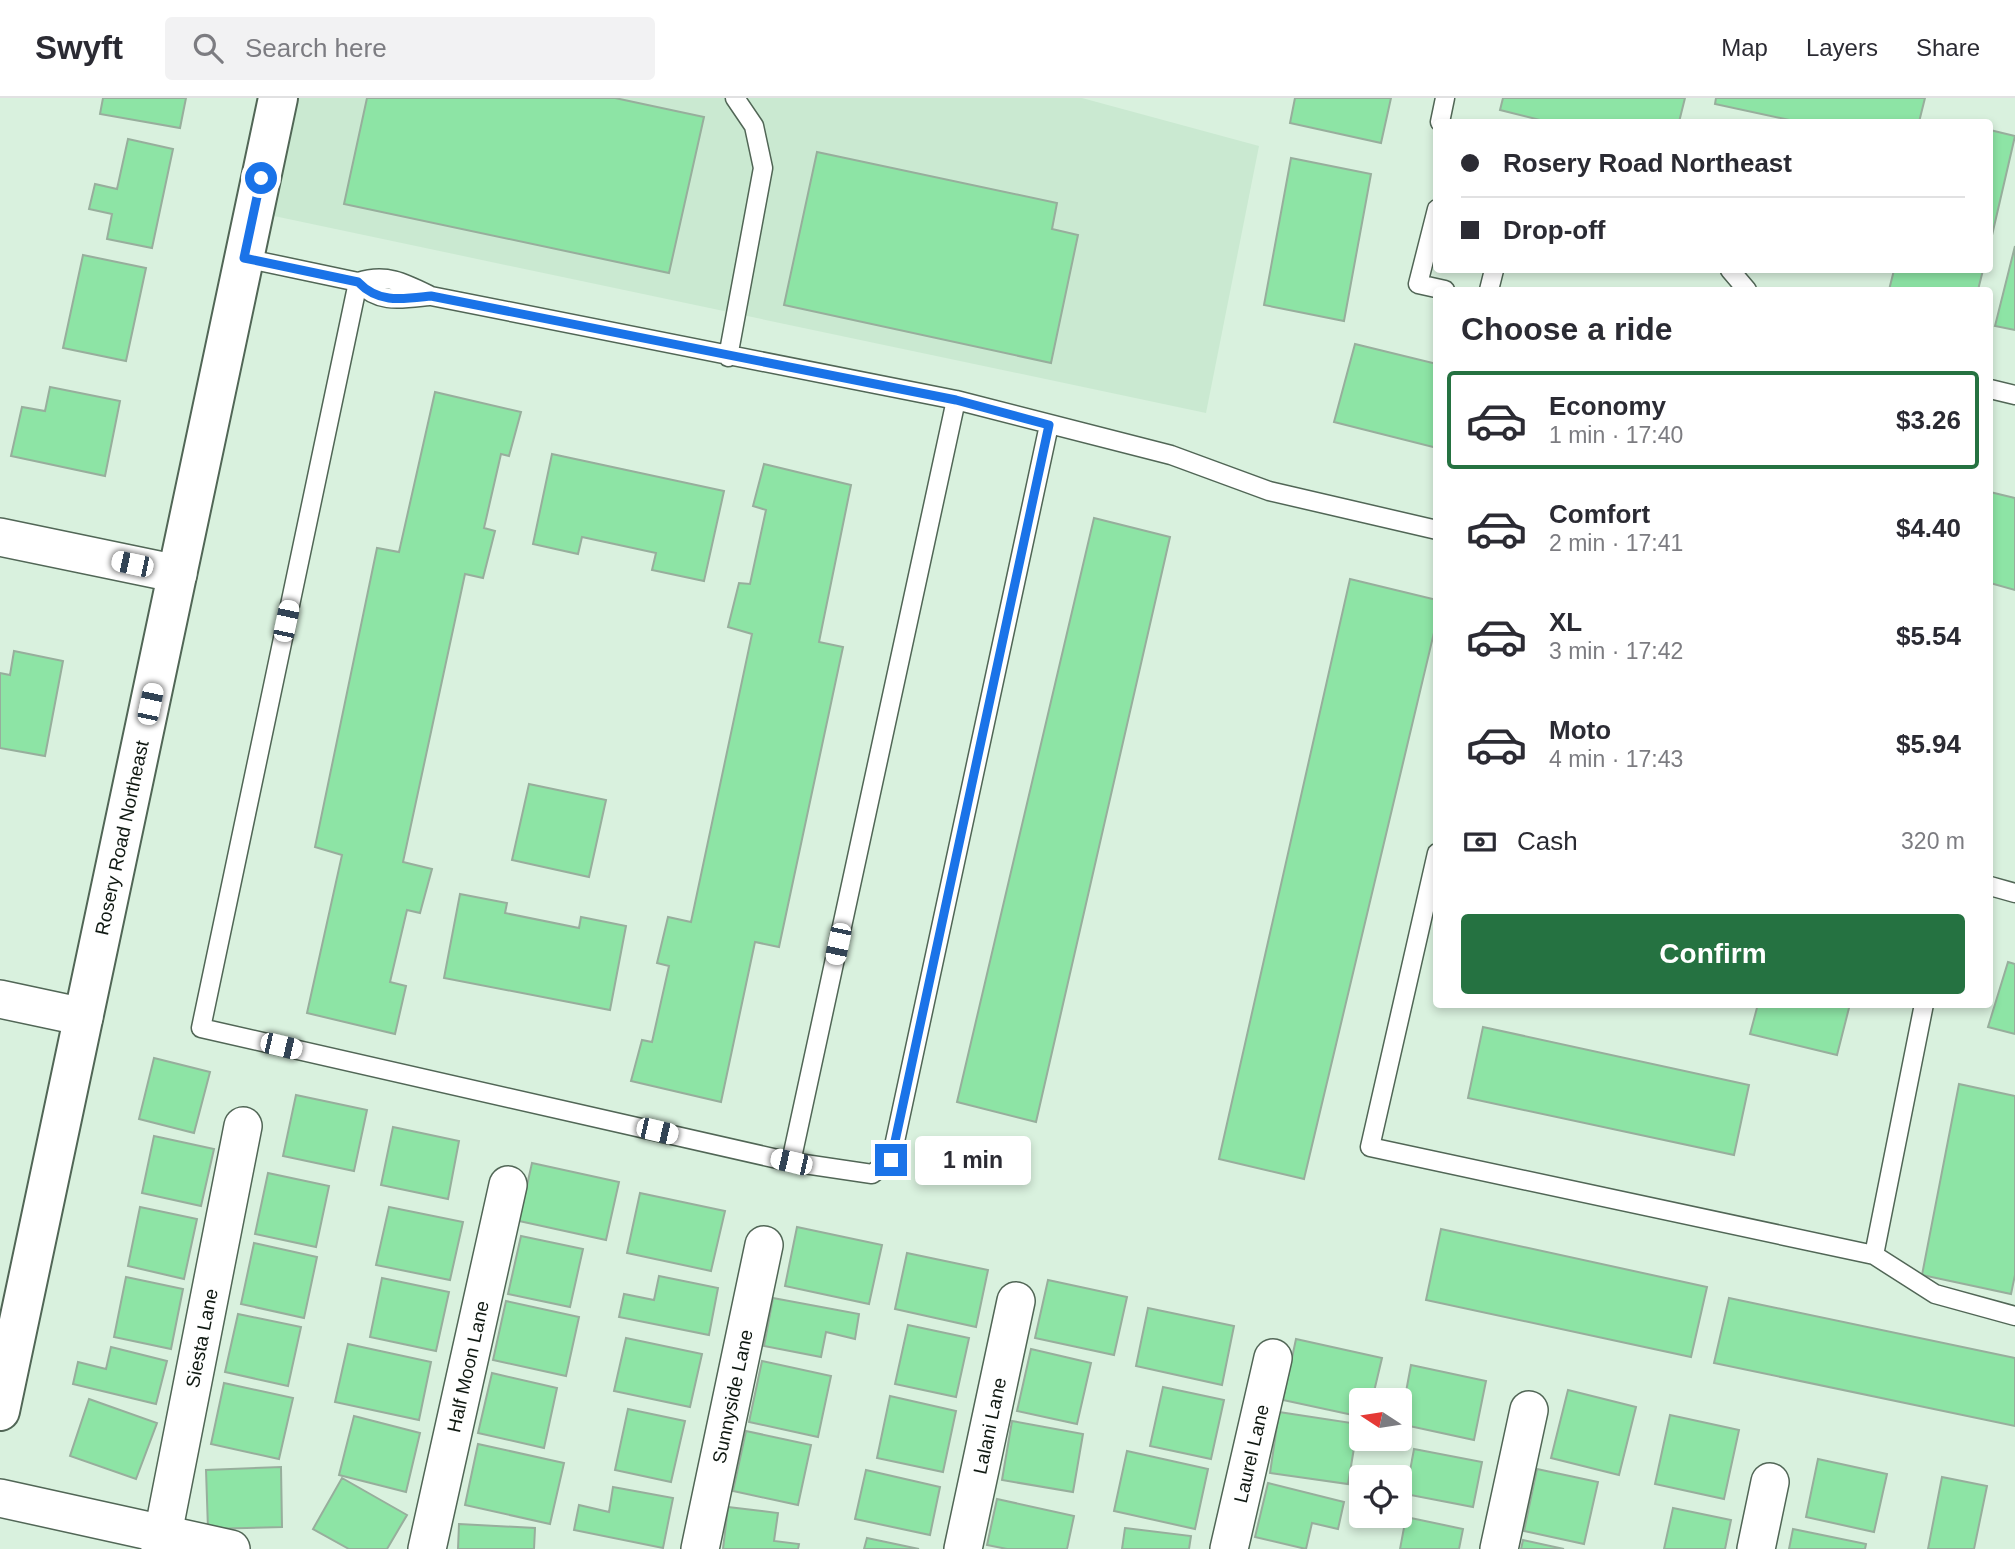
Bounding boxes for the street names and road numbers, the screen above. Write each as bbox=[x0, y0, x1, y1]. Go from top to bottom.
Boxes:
street label: Rosery Road Northeast bbox=[91, 738, 153, 937]
street label: Siesta Lane bbox=[182, 1287, 222, 1389]
street label: Half Moon Lane bbox=[443, 1299, 493, 1434]
street label: Sunnyside Lane bbox=[708, 1328, 757, 1465]
street label: Lalani Lane bbox=[969, 1376, 1010, 1476]
street label: Laurel Lane bbox=[1230, 1402, 1273, 1505]

